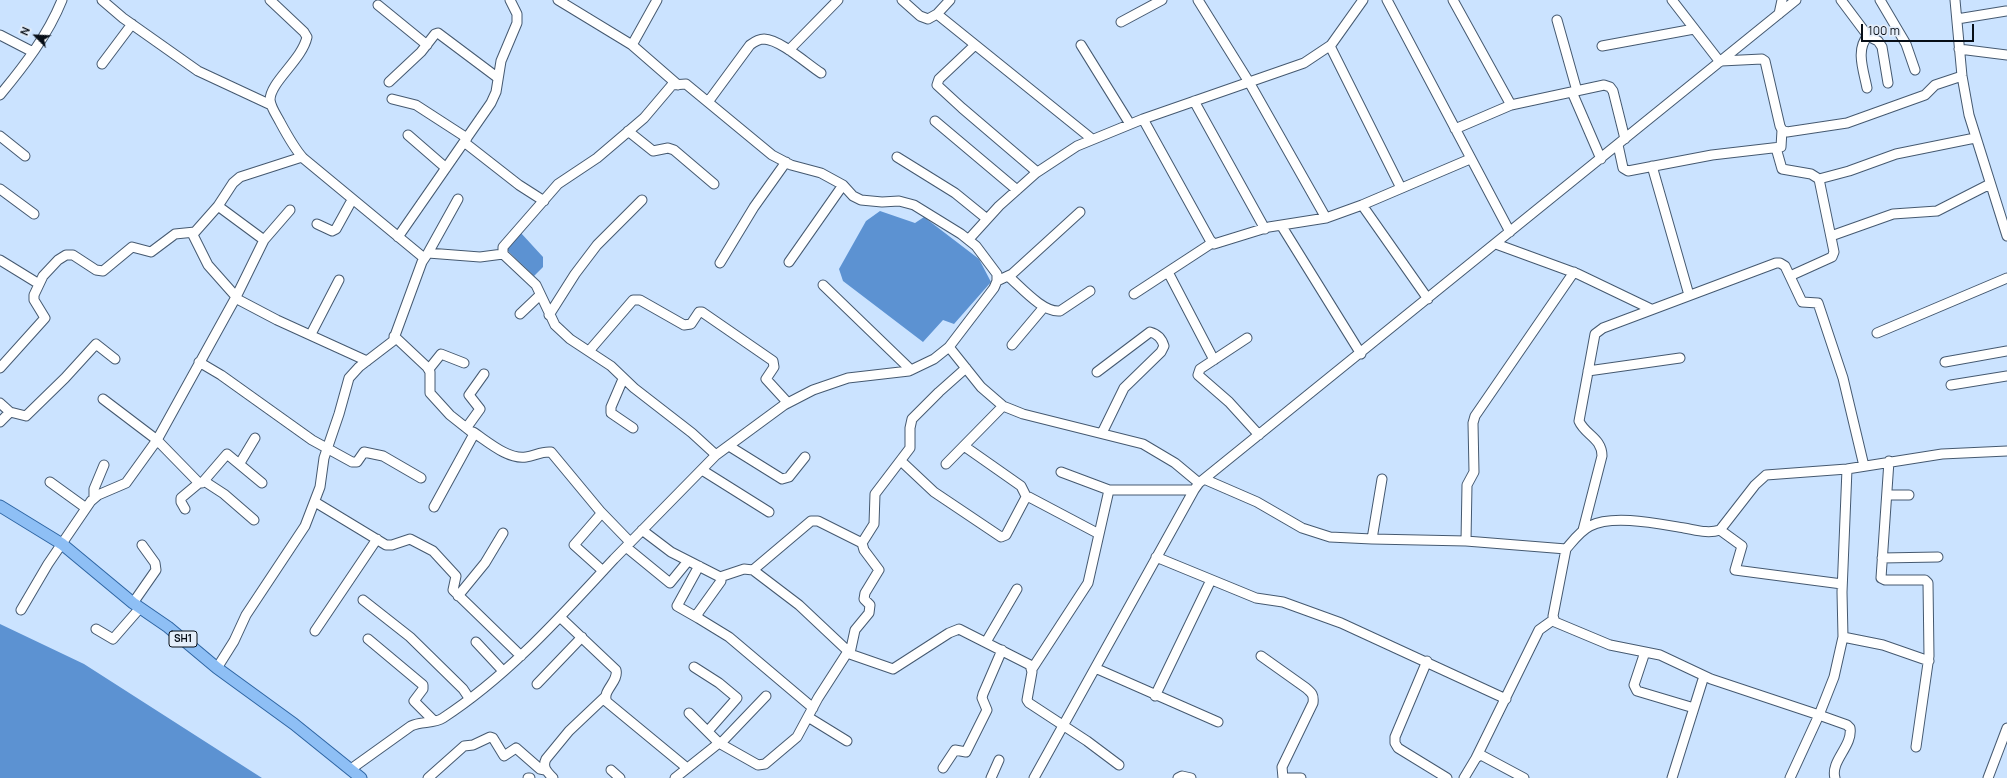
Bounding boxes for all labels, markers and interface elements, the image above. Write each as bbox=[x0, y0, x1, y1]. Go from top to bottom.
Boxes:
north arrow bbox=[16, 16, 56, 56]
scale bar bbox=[1863, 16, 1976, 42]
text: 100 m bbox=[1868, 22, 1900, 39]
text: N bbox=[16, 24, 33, 38]
road number: SH1 bbox=[169, 631, 197, 647]

